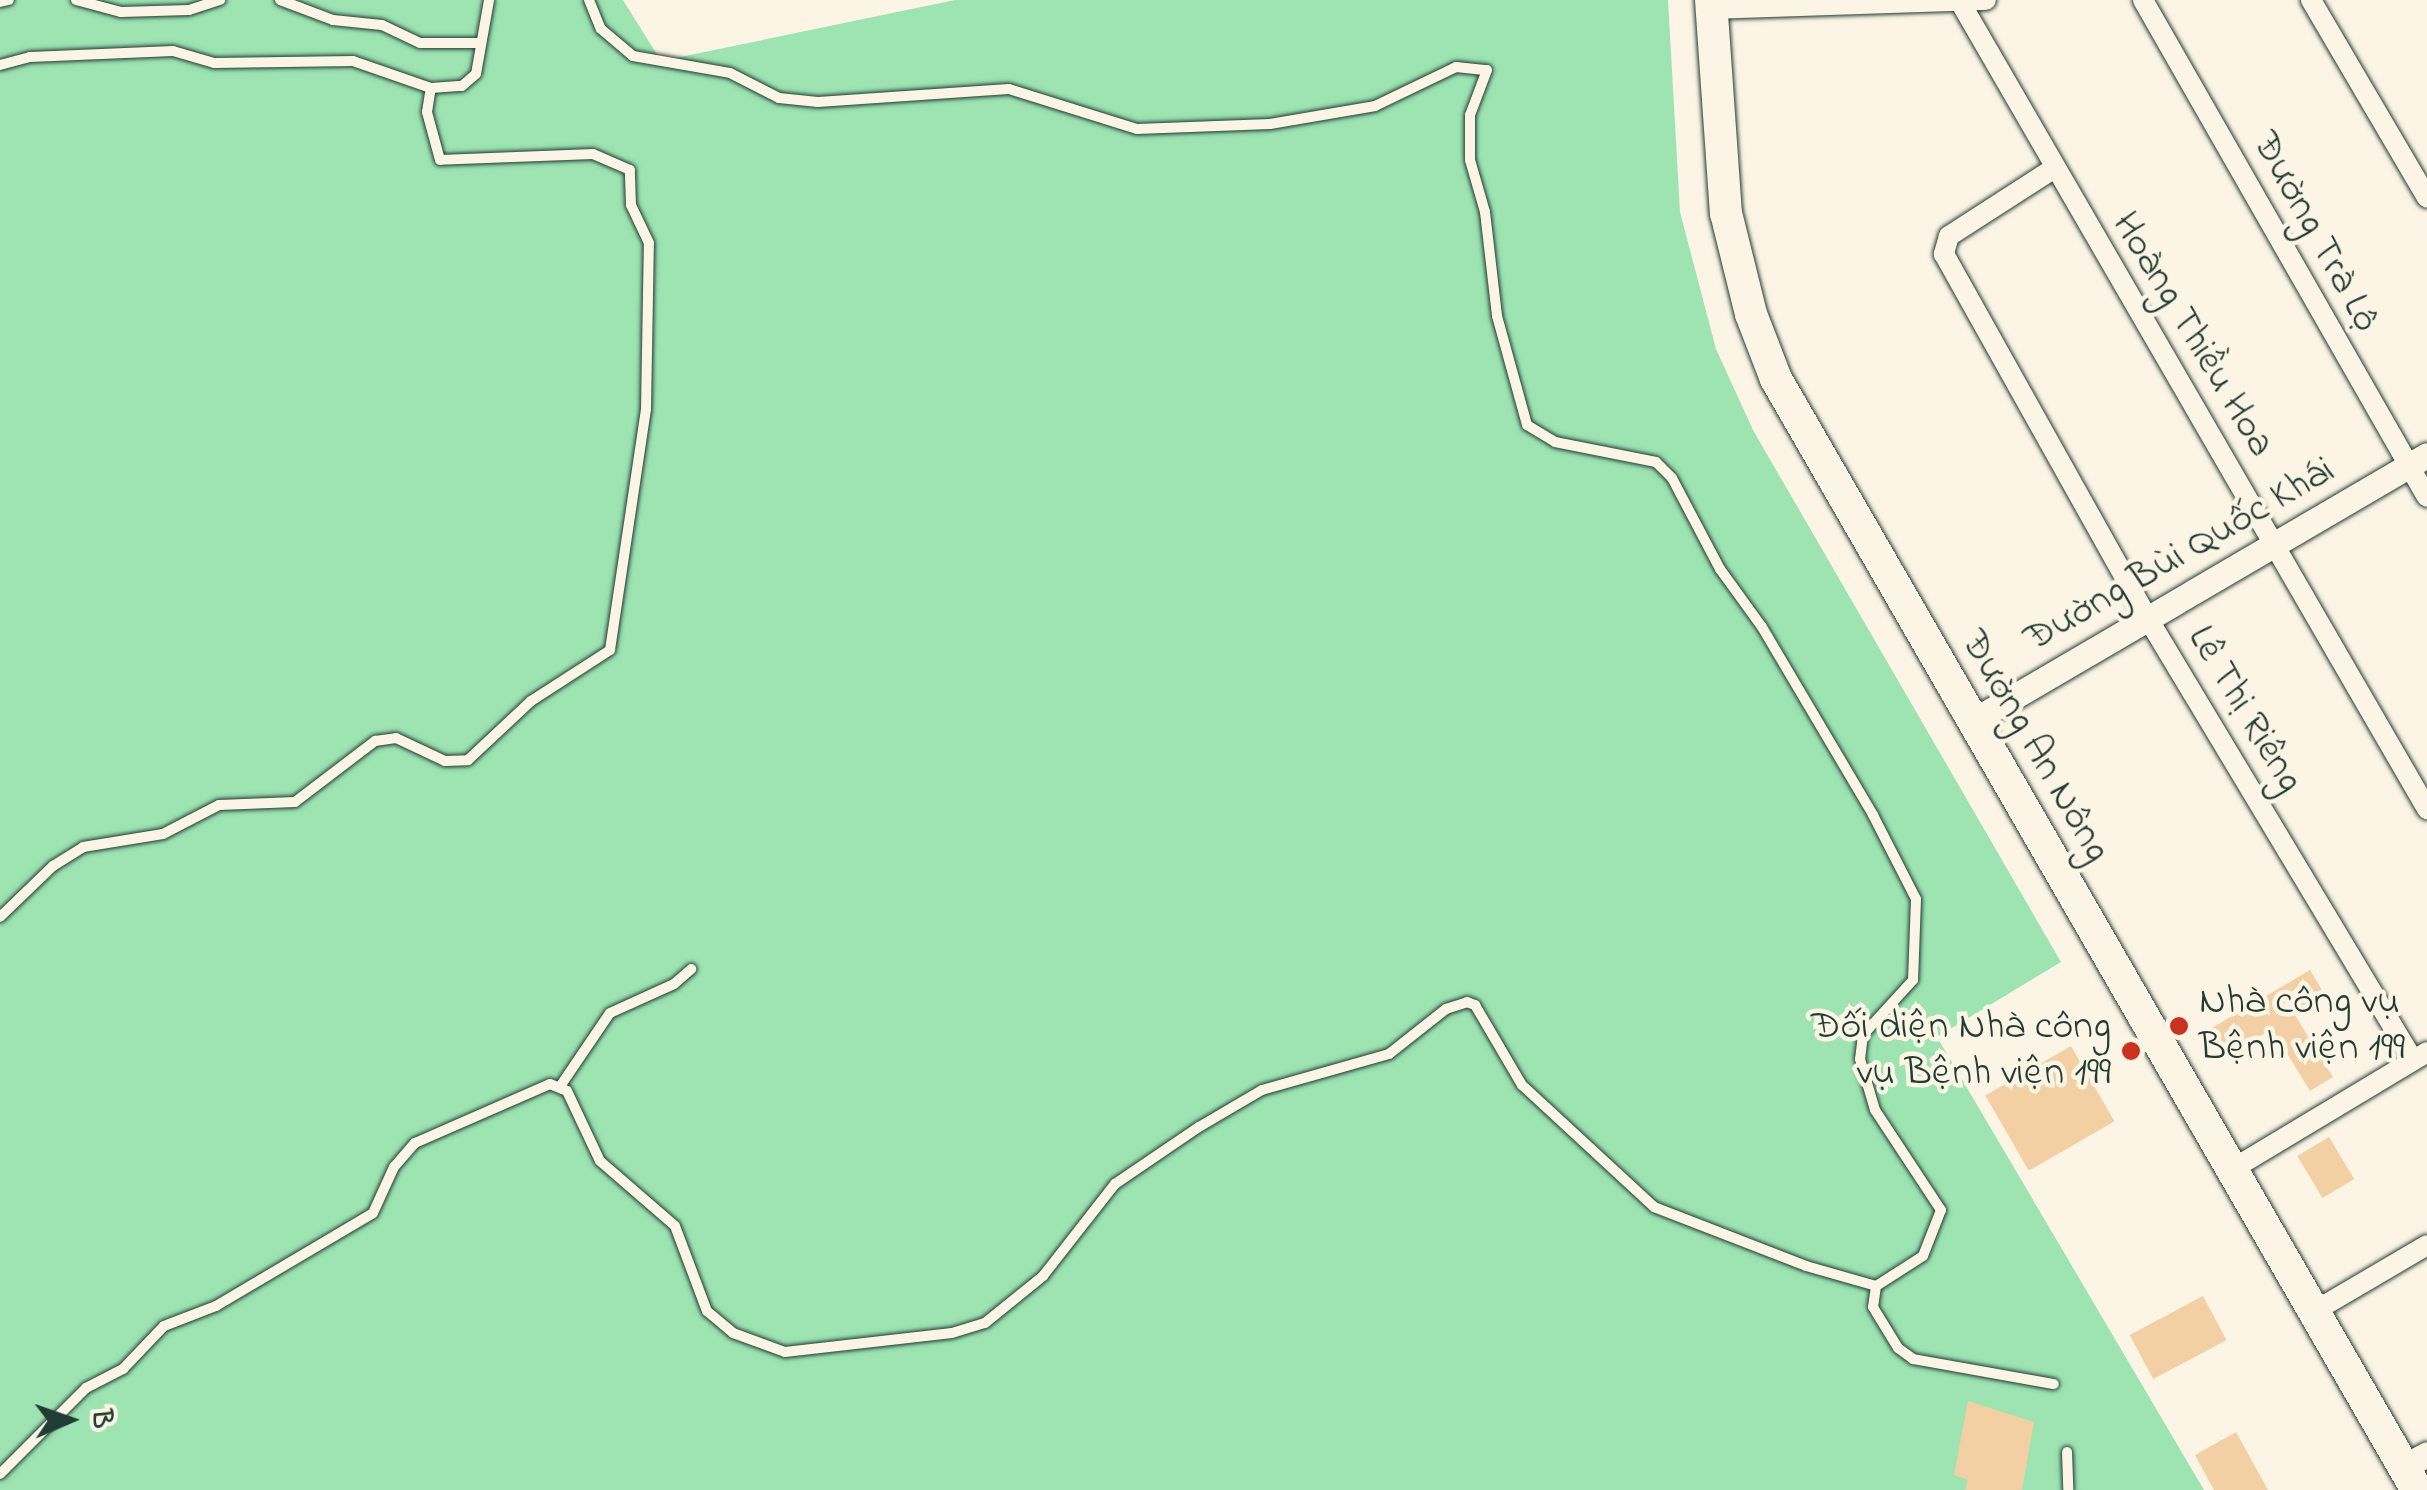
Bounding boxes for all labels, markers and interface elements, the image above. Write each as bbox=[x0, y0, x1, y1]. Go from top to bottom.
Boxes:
street label: Đường Trà Lộ bbox=[2240, 124, 2388, 340]
street label: Hoàng Thiều Hoa bbox=[2100, 204, 2284, 466]
street label: Đường Bùi Quốc Khái bbox=[2016, 448, 2344, 664]
street label: Lê Thị Riêng bbox=[2175, 618, 2313, 802]
street label: Đường An Nông bbox=[1948, 622, 2120, 872]
place label: Nhà công vụ Bệnh viện 199 bbox=[2199, 979, 2405, 1073]
place label: Đối diện Nhà công vụ Bệnh viện 199 bbox=[1811, 1004, 2111, 1098]
marker: Nhà công vụ Bệnh viện 199 bbox=[2168, 1015, 2190, 1037]
marker: Đối diện Nhà công vụ Bệnh viện 199 bbox=[2120, 1040, 2142, 1062]
north arrow bbox=[20, 1370, 120, 1470]
text: B bbox=[80, 1409, 121, 1429]

